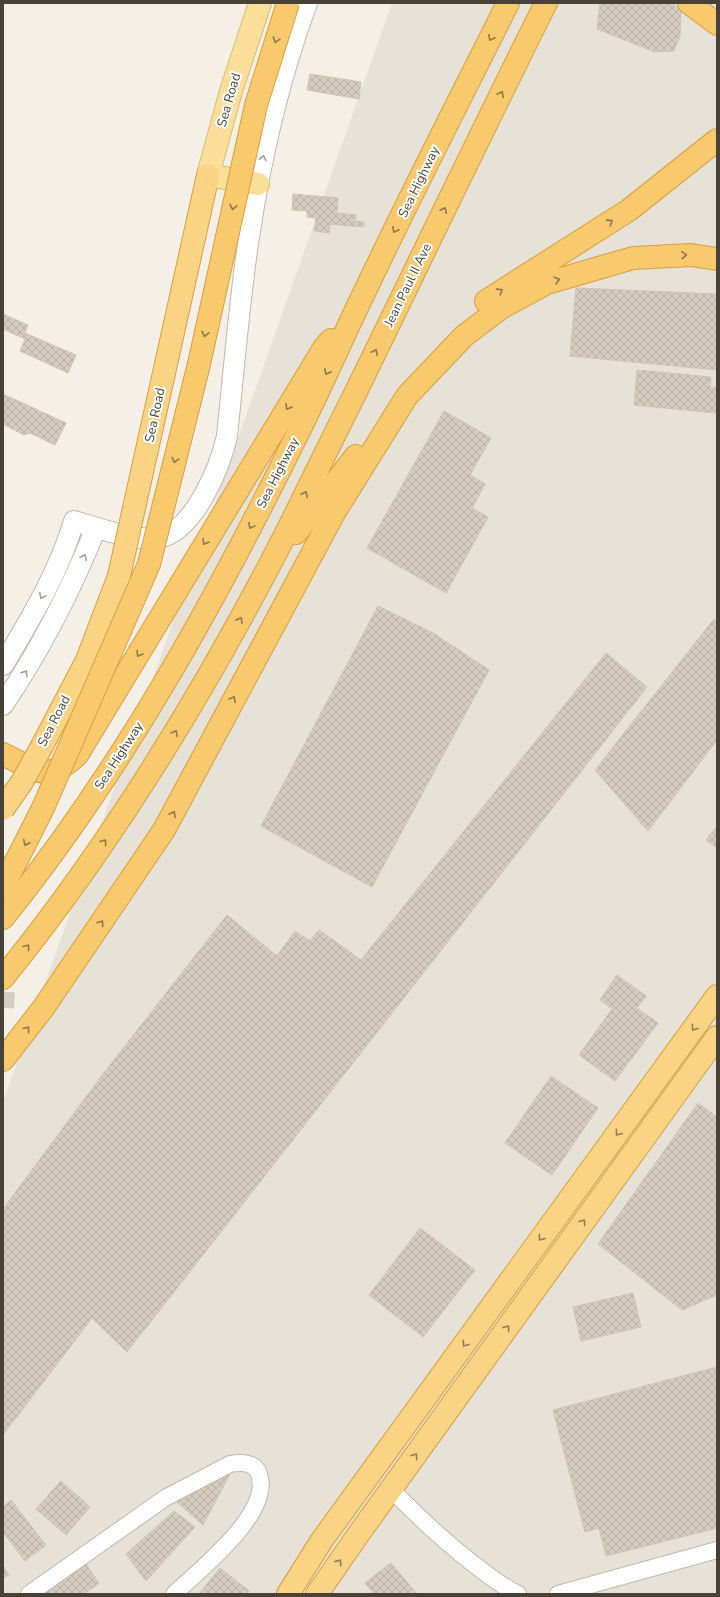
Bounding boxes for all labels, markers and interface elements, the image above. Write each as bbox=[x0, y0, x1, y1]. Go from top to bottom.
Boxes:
one-way arrow bbox=[488, 34, 495, 41]
one-way arrow bbox=[272, 37, 281, 44]
street label: Sea Road bbox=[213, 71, 245, 129]
one-way arrow bbox=[496, 90, 504, 98]
street label: Sea Highway bbox=[394, 143, 444, 221]
one-way arrow bbox=[258, 155, 267, 161]
one-way arrow bbox=[230, 203, 238, 210]
one-way arrow bbox=[439, 207, 447, 215]
one-way arrow bbox=[606, 219, 613, 226]
one-way arrow bbox=[393, 225, 400, 233]
street label: Jean Paul II Ave bbox=[380, 240, 436, 331]
one-way arrow bbox=[681, 251, 687, 260]
one-way arrow bbox=[554, 276, 561, 285]
one-way arrow bbox=[496, 289, 503, 296]
one-way arrow bbox=[202, 330, 210, 337]
one-way arrow bbox=[370, 349, 378, 357]
one-way arrow bbox=[324, 368, 332, 376]
street label: Sea Road bbox=[140, 386, 170, 444]
one-way arrow bbox=[286, 403, 293, 410]
street label: Sea Highway bbox=[252, 434, 304, 512]
one-way arrow bbox=[171, 456, 180, 463]
one-way arrow bbox=[300, 491, 308, 498]
one-way arrow bbox=[248, 522, 255, 529]
one-way arrow bbox=[203, 538, 210, 545]
one-way arrow bbox=[79, 554, 87, 561]
one-way arrow bbox=[39, 591, 47, 599]
one-way arrow bbox=[235, 617, 242, 625]
one-way arrow bbox=[136, 650, 143, 657]
one-way arrow bbox=[20, 670, 27, 677]
street label: Sea Road bbox=[33, 692, 75, 750]
one-way arrow bbox=[229, 696, 236, 703]
street label: Sea Highway bbox=[90, 718, 148, 793]
one-way arrow bbox=[170, 730, 177, 737]
one-way arrow bbox=[168, 811, 175, 818]
one-way arrow bbox=[23, 839, 30, 846]
one-way arrow bbox=[100, 840, 107, 847]
one-way arrow bbox=[96, 920, 103, 927]
one-way arrow bbox=[22, 944, 30, 951]
one-way arrow bbox=[691, 1024, 699, 1031]
one-way arrow bbox=[22, 1027, 29, 1034]
one-way arrow bbox=[615, 1129, 623, 1136]
one-way arrow bbox=[578, 1220, 585, 1227]
one-way arrow bbox=[539, 1234, 546, 1241]
one-way arrow bbox=[502, 1325, 510, 1332]
one-way arrow bbox=[463, 1339, 470, 1346]
one-way arrow bbox=[410, 1453, 418, 1460]
one-way arrow bbox=[334, 1559, 341, 1566]

